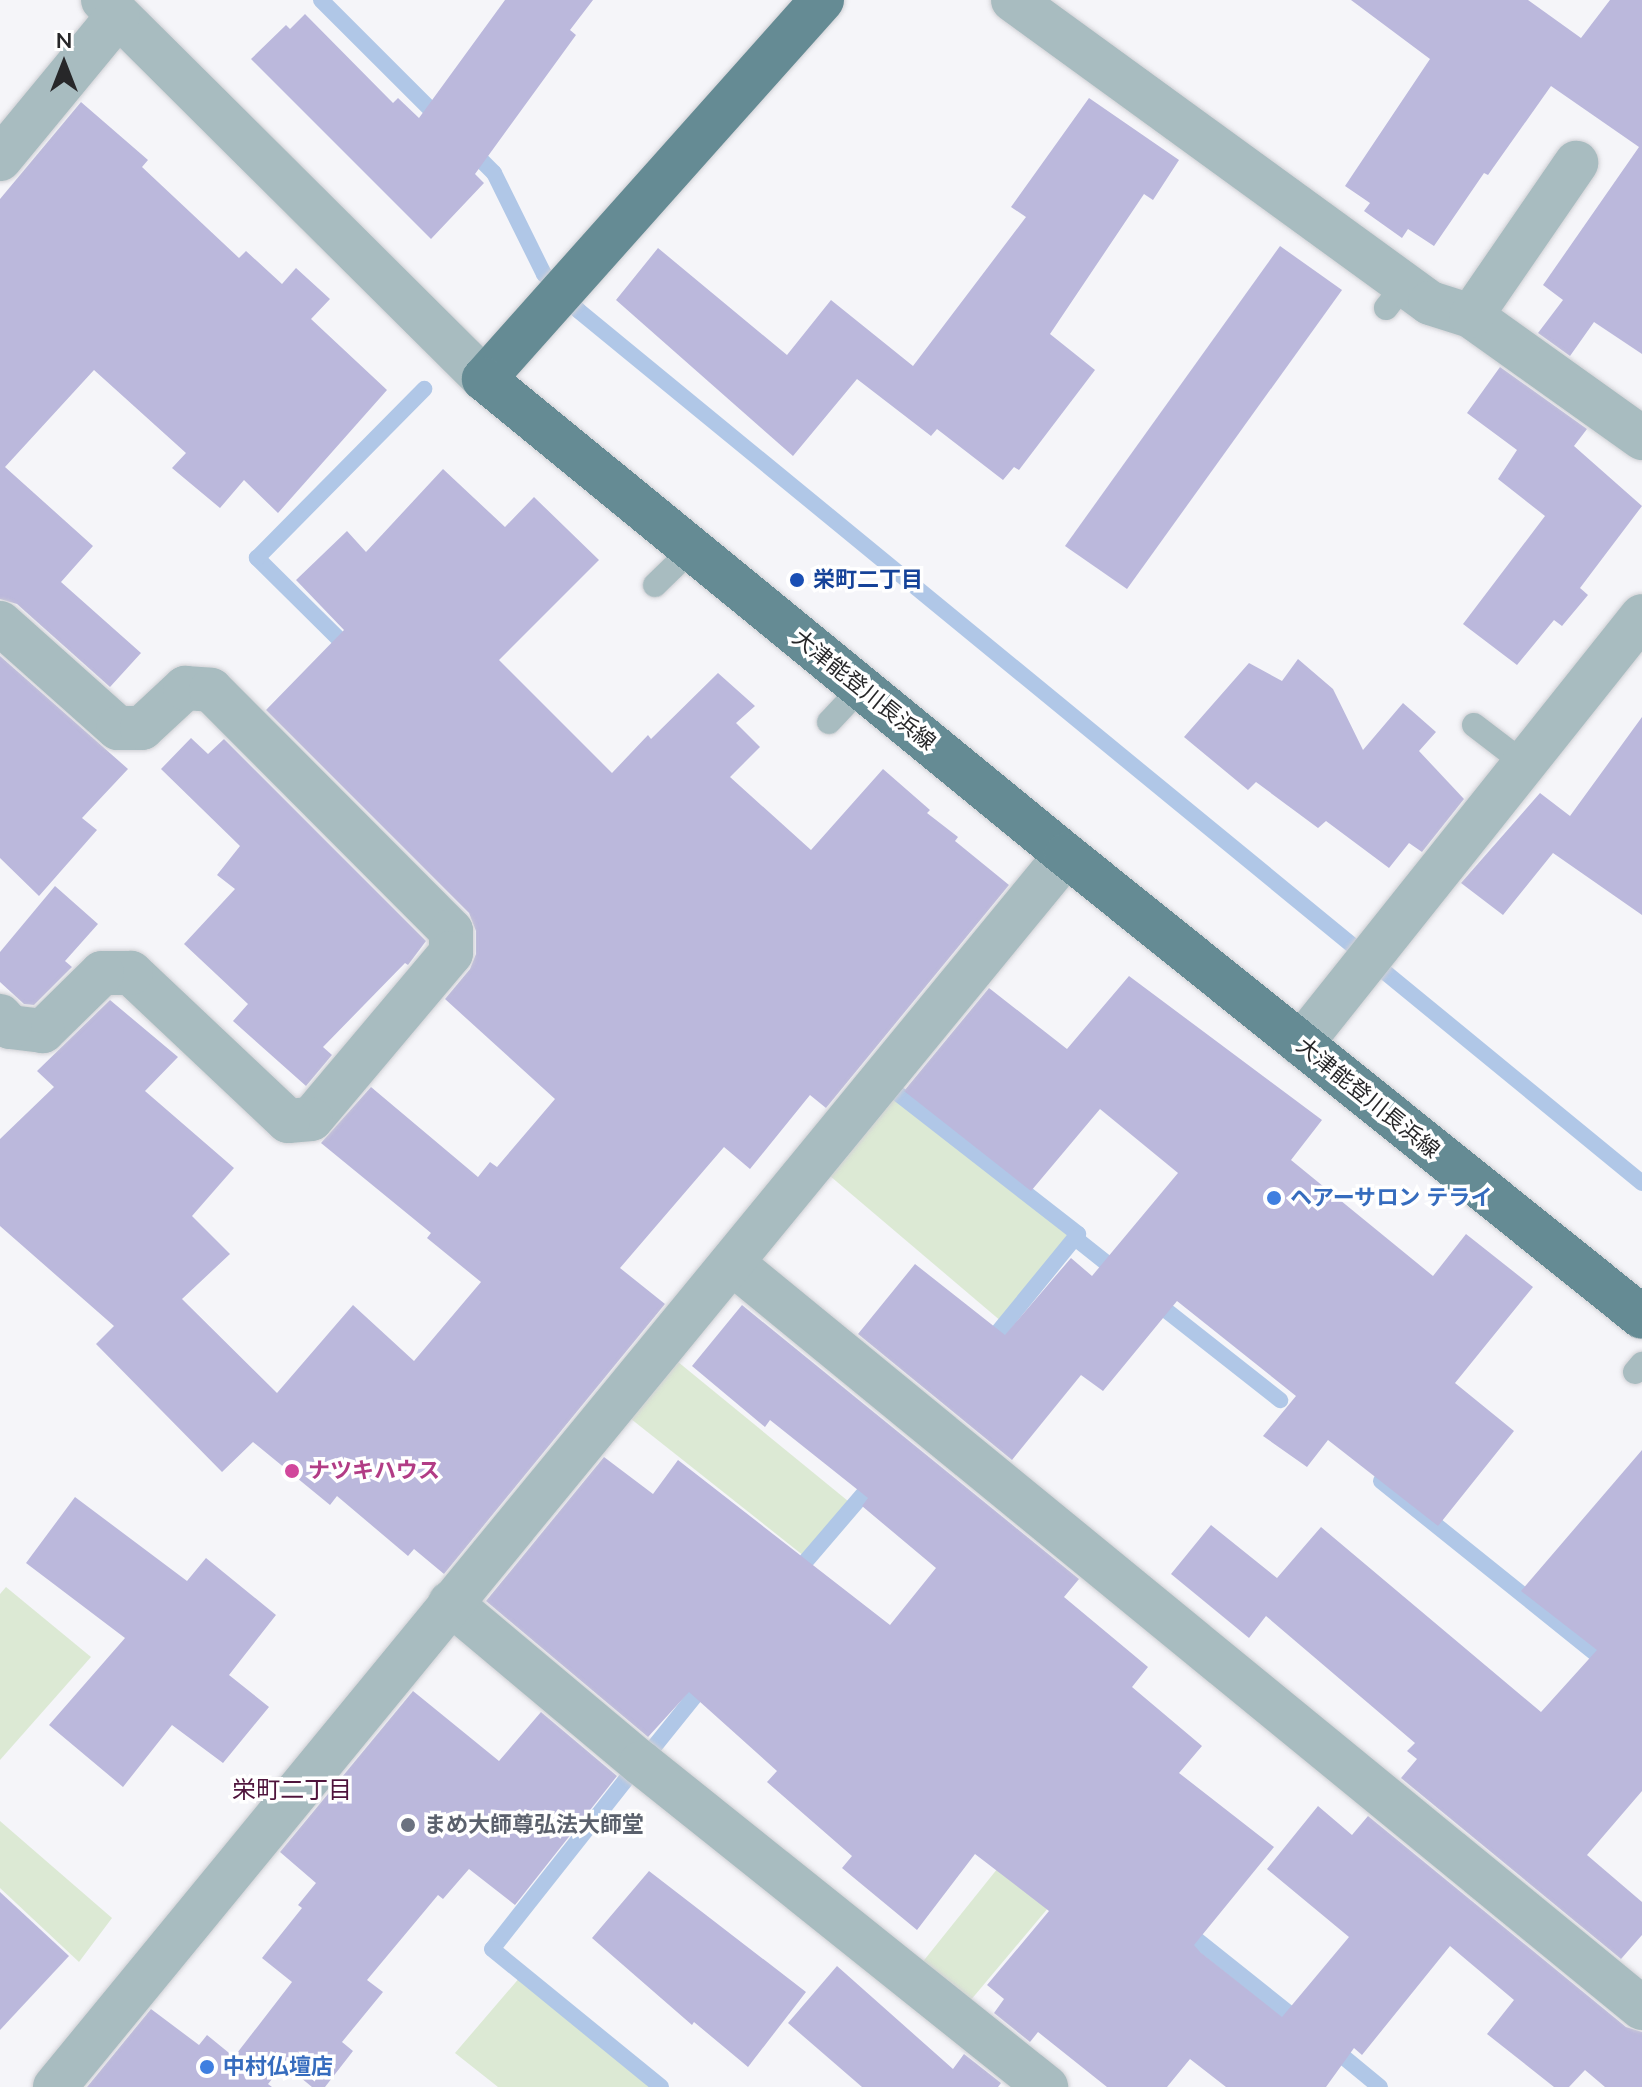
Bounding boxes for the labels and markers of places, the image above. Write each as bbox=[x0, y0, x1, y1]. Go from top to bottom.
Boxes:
place label: 栄町二丁目 bbox=[813, 567, 923, 593]
marker: 栄町二丁目 bbox=[788, 571, 806, 589]
place label: ヘアーサロン テライ bbox=[1290, 1185, 1493, 1211]
marker: ヘアーサロン テライ bbox=[1265, 1189, 1283, 1207]
place label: ナツキハウス bbox=[308, 1458, 440, 1484]
marker: ナツキハウス bbox=[283, 1462, 301, 1480]
place label: まめ大師尊弘法大師堂 bbox=[424, 1812, 644, 1838]
marker: まめ大師尊弘法大師堂 bbox=[399, 1816, 417, 1834]
place label: 中村仏壇店 bbox=[223, 2054, 333, 2080]
marker: 中村仏壇店 bbox=[198, 2058, 216, 2076]

